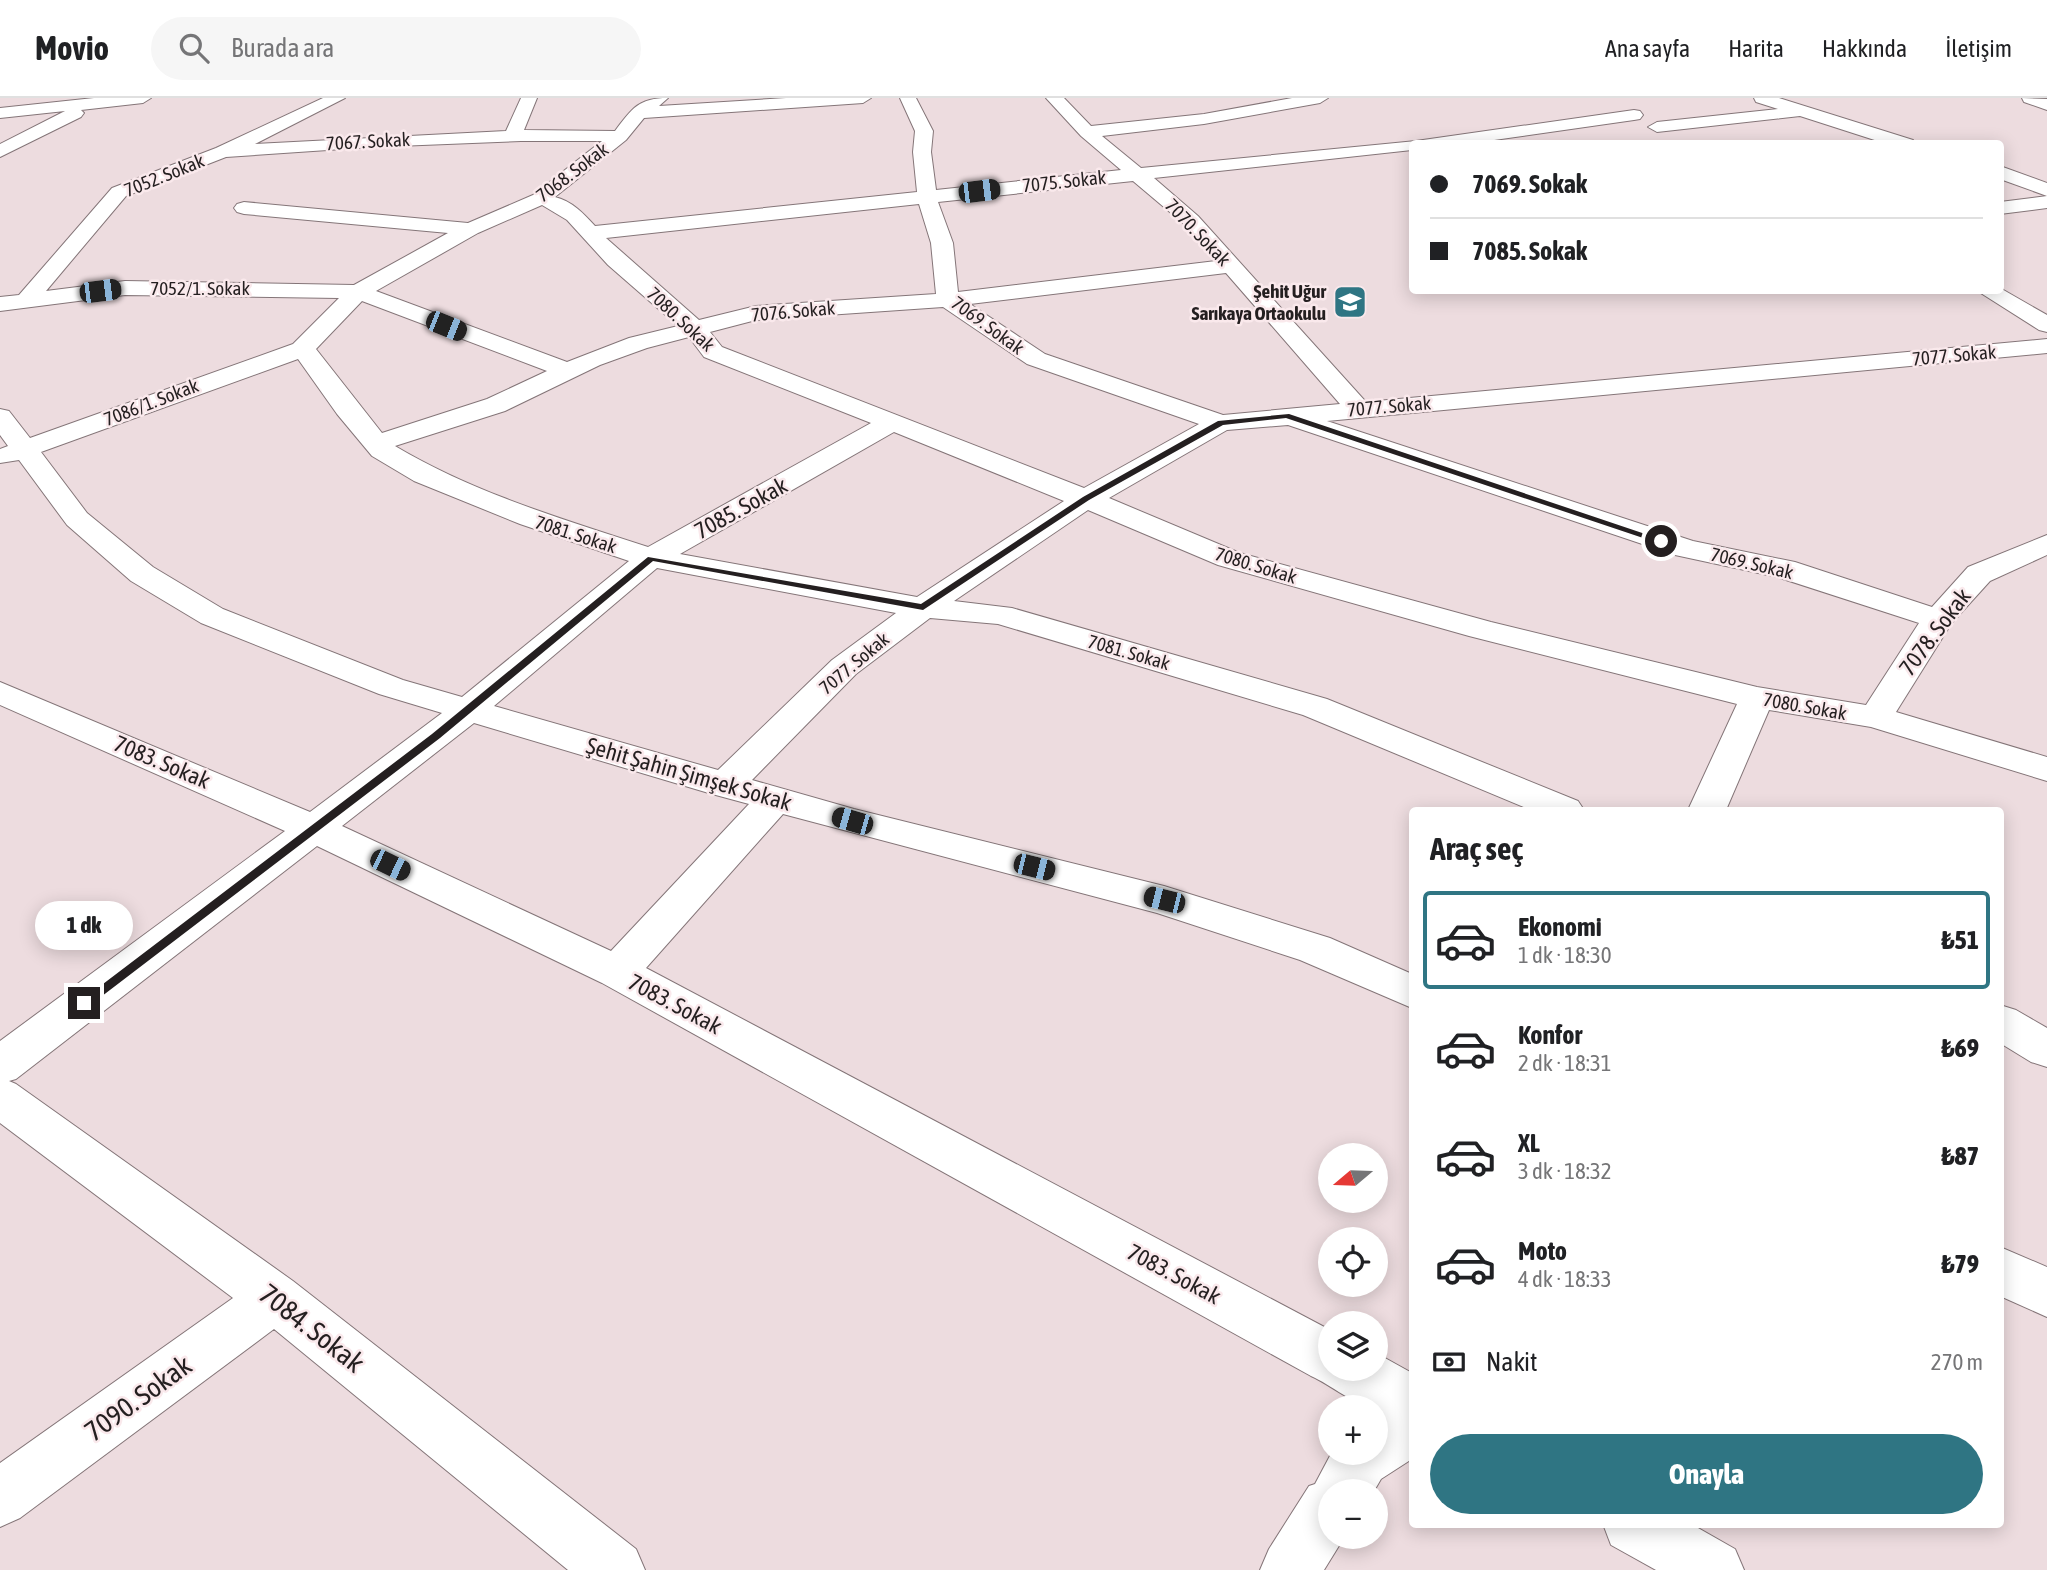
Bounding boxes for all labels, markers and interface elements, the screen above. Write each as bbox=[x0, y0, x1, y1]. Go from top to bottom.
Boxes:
search box bbox=[151, 17, 641, 80]
text: Movio bbox=[35, 29, 109, 67]
icon: search bbox=[175, 29, 213, 67]
text: Burada ara bbox=[231, 33, 334, 63]
text: Ana sayfa bbox=[1605, 35, 1690, 62]
text: Harita bbox=[1728, 35, 1784, 62]
text: Hakkında bbox=[1822, 35, 1907, 62]
text: İletişim bbox=[1945, 35, 2012, 62]
street label: 7067. Sokak bbox=[325, 128, 411, 154]
street label: 7068. Sokak bbox=[532, 138, 613, 206]
street label: 7052. Sokak bbox=[121, 149, 208, 201]
street label: 7075. Sokak bbox=[1021, 166, 1108, 196]
text: 7069. Sokak bbox=[1472, 169, 1587, 199]
car bbox=[957, 178, 1002, 204]
street label: 7070. Sokak bbox=[1161, 194, 1236, 270]
text: 7085. Sokak bbox=[1472, 236, 1587, 266]
street label: 7052/1. Sokak bbox=[150, 277, 250, 299]
car bbox=[78, 278, 123, 304]
place label: Şehit Uğur Sarıkaya Ortaokulu bbox=[1191, 280, 1326, 324]
street label: 7080. Sokak bbox=[643, 282, 720, 356]
school or university icon: Şehit Uğur Sarıkaya Ortaokulu bbox=[1331, 283, 1369, 321]
street label: 7069. Sokak bbox=[947, 291, 1029, 359]
street label: 7076. Sokak bbox=[750, 296, 837, 326]
car bbox=[423, 308, 470, 344]
street label: 7077. Sokak bbox=[1911, 340, 1998, 370]
street label: 7086/1. Sokak bbox=[101, 374, 202, 430]
street label: 7077. Sokak bbox=[1346, 391, 1433, 421]
street label: 7085. Sokak bbox=[690, 472, 792, 544]
street label: 7081. Sokak bbox=[533, 511, 620, 558]
route start bbox=[1645, 525, 1677, 557]
street label: 7080. Sokak bbox=[1213, 542, 1300, 588]
street label: 7069. Sokak bbox=[1709, 543, 1796, 583]
street label: 7078. Sokak bbox=[1894, 583, 1976, 681]
street label: 7077. Sokak bbox=[815, 627, 894, 698]
street label: 7081. Sokak bbox=[1086, 630, 1173, 674]
street label: 7080. Sokak bbox=[1762, 688, 1849, 724]
street label: 7083. Sokak bbox=[110, 730, 214, 794]
street label: Şehit Şahin Şimşek Sokak bbox=[583, 732, 795, 816]
car bbox=[829, 805, 876, 837]
text: Araç seç bbox=[1430, 830, 1523, 867]
car bbox=[367, 846, 414, 884]
car bbox=[1012, 852, 1057, 882]
car bbox=[1142, 885, 1187, 915]
callout: 1 dk bbox=[35, 902, 133, 950]
icon: car bbox=[1434, 909, 1497, 972]
text: 1 dk bbox=[67, 912, 101, 938]
text: Ekonomi bbox=[1518, 912, 1602, 942]
text: ₺51 bbox=[1942, 925, 1979, 955]
text: 1 dk · 18:30 bbox=[1518, 942, 1612, 968]
street label: 7083. Sokak bbox=[624, 969, 726, 1039]
route end bbox=[68, 987, 100, 1019]
icon: car bbox=[1434, 1017, 1497, 1080]
text: Konfor bbox=[1518, 1020, 1582, 1050]
text: ₺69 bbox=[1942, 1033, 1979, 1063]
text: 2 dk · 18:31 bbox=[1518, 1050, 1612, 1076]
icon: car bbox=[1434, 1125, 1497, 1188]
text: XL bbox=[1518, 1128, 1540, 1158]
text: ₺87 bbox=[1942, 1141, 1979, 1171]
north arrow bbox=[1318, 1143, 1388, 1213]
map controls bbox=[1318, 1143, 1388, 1549]
text: 3 dk · 18:32 bbox=[1518, 1158, 1612, 1184]
button: locate bbox=[1318, 1227, 1388, 1297]
icon: car bbox=[1434, 1233, 1497, 1296]
text: Moto bbox=[1518, 1236, 1567, 1266]
street label: 7083. Sokak bbox=[1123, 1239, 1225, 1309]
text: ₺79 bbox=[1942, 1249, 1979, 1279]
text: 4 dk · 18:33 bbox=[1518, 1266, 1612, 1292]
street label: 7084. Sokak bbox=[253, 1277, 371, 1379]
button: layers bbox=[1318, 1311, 1388, 1381]
icon: cash bbox=[1430, 1343, 1468, 1381]
text: Nakit bbox=[1486, 1347, 1538, 1377]
street label: 7090. Sokak bbox=[78, 1349, 198, 1447]
text: 270 m bbox=[1931, 1349, 1983, 1375]
button: + bbox=[1318, 1395, 1388, 1465]
button: Onayla bbox=[1430, 1434, 1983, 1514]
button: − bbox=[1318, 1479, 1388, 1549]

